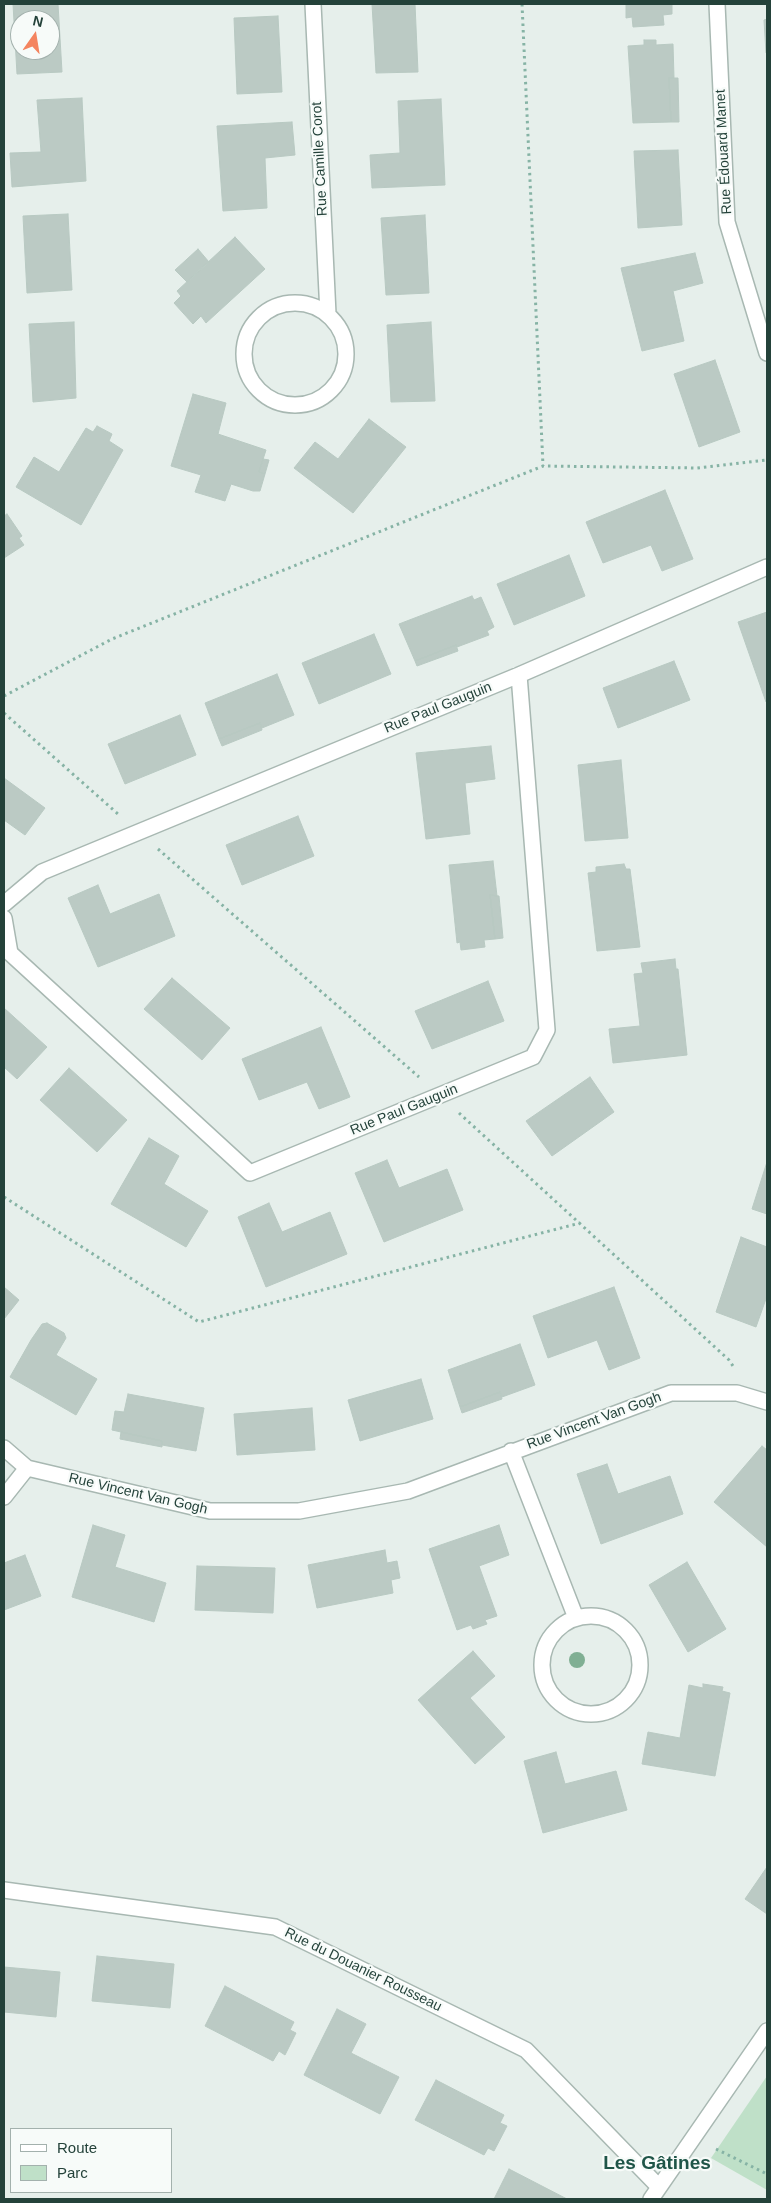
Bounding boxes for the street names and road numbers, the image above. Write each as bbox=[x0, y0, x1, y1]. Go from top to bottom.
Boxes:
street label: Rue Édouard Manet bbox=[712, 89, 736, 215]
street label: Rue Camille Corot bbox=[309, 101, 331, 217]
street label: Rue Paul Gauguin bbox=[382, 679, 494, 737]
street label: Rue Paul Gauguin bbox=[348, 1081, 460, 1139]
street label: Rue Vincent Van Gogh bbox=[524, 1389, 664, 1453]
street label: Rue Vincent Van Gogh bbox=[67, 1470, 209, 1518]
street label: Rue du Douanier Rousseau bbox=[282, 1925, 444, 2015]

